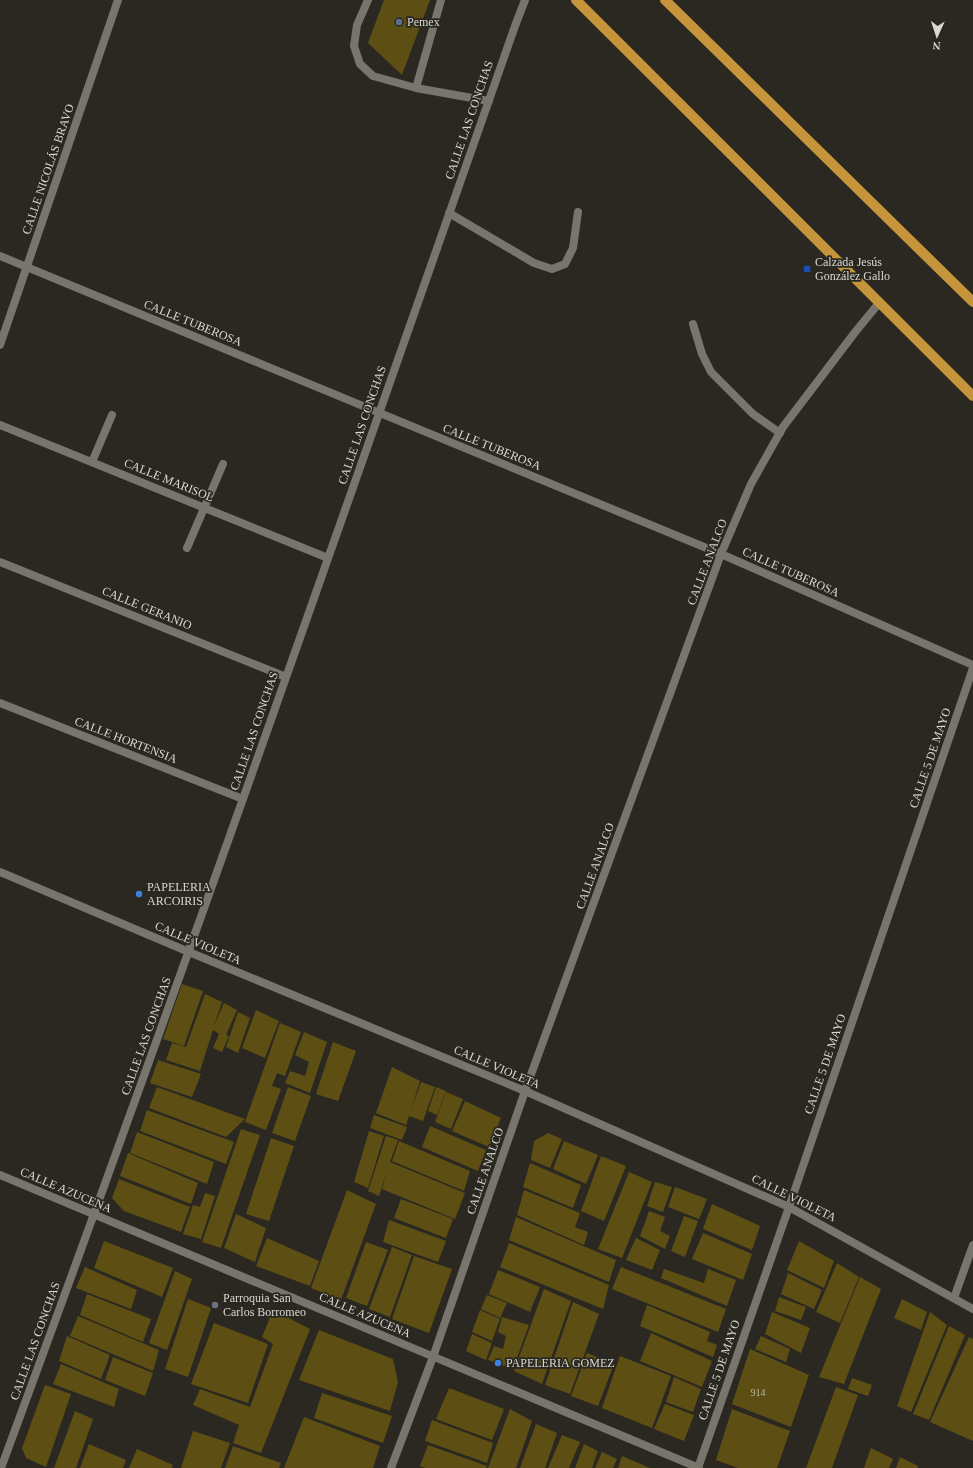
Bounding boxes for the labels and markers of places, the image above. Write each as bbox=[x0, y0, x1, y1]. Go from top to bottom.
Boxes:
place label: Pemex bbox=[407, 15, 440, 29]
marker: Pemex bbox=[394, 17, 404, 27]
place label: Calzada Jesús González Gallo bbox=[815, 255, 890, 283]
marker: Calzada Jesús González Gallo bbox=[802, 264, 812, 274]
place label: PAPELERIA ARCOIRIS bbox=[147, 880, 211, 908]
marker: PAPELERIA ARCOIRIS bbox=[134, 889, 144, 899]
place label: Parroquia San Carlos Borromeo bbox=[223, 1291, 306, 1319]
marker: Parroquia San Carlos Borromeo bbox=[210, 1300, 220, 1310]
place label: PAPELERIA GOMEZ bbox=[506, 1356, 615, 1370]
marker: PAPELERIA GOMEZ bbox=[493, 1358, 503, 1368]

